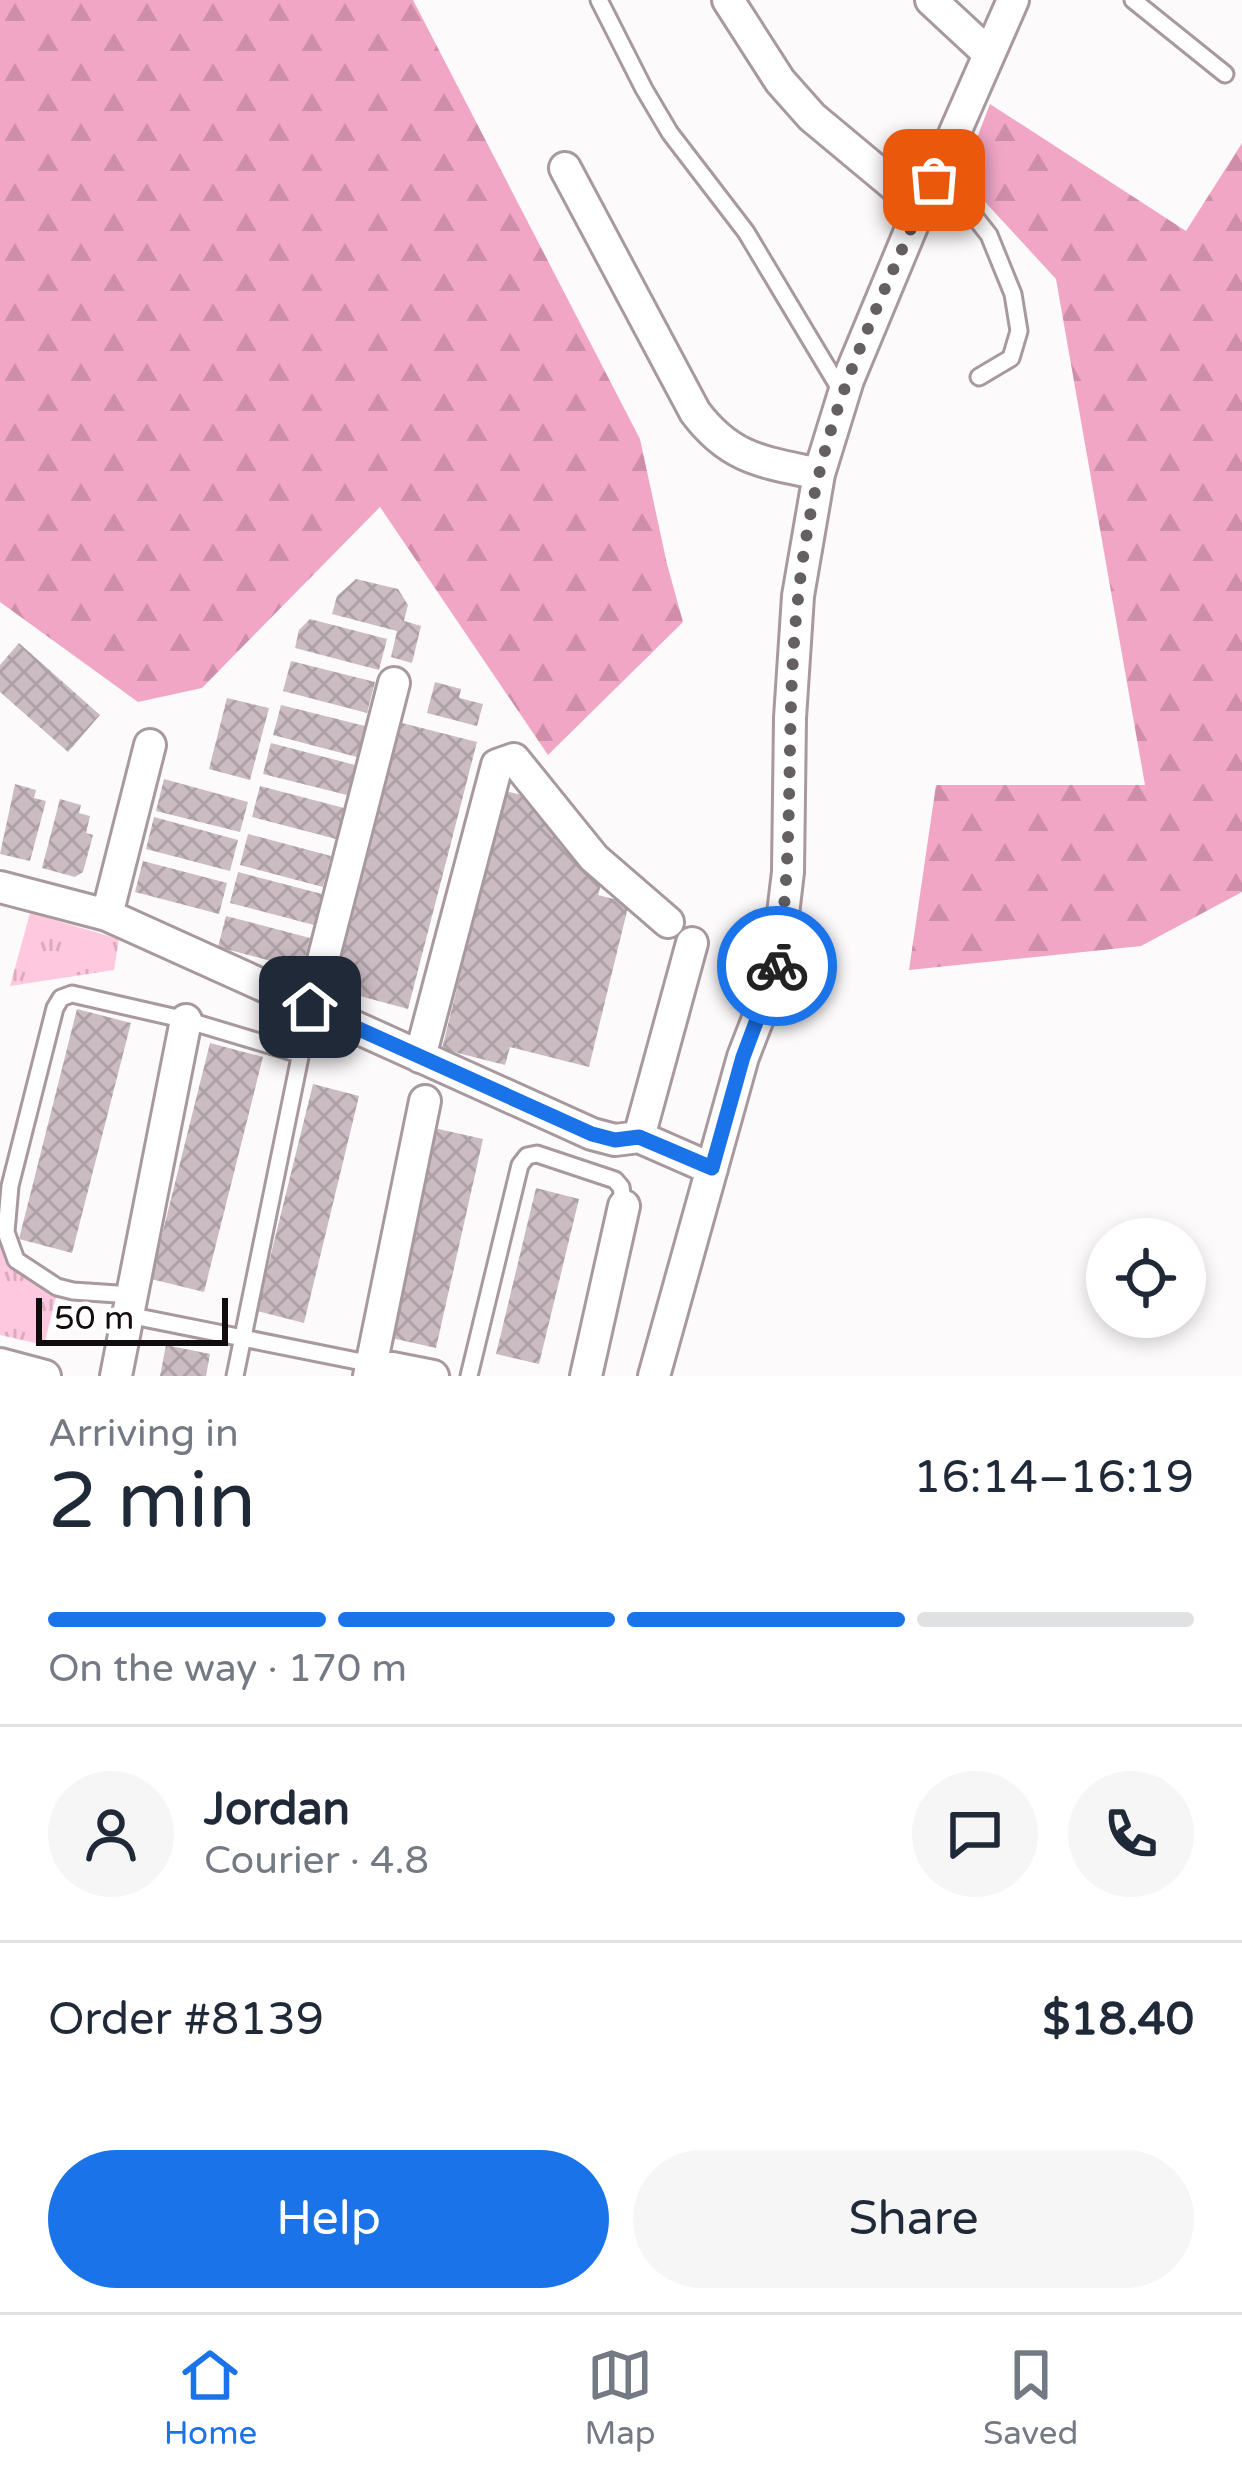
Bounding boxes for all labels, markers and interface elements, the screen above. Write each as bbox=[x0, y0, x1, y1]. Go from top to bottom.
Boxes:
pin bbox=[883, 129, 985, 231]
icon: bag bbox=[901, 147, 967, 213]
courier bbox=[717, 906, 837, 1026]
icon: bike bbox=[744, 933, 810, 999]
pin bbox=[259, 956, 361, 1058]
icon: home bbox=[277, 974, 343, 1040]
map controls bbox=[1086, 1218, 1206, 1338]
button: locate bbox=[1086, 1218, 1206, 1338]
scale bar bbox=[36, 1292, 228, 1345]
text: 50 m bbox=[54, 1299, 134, 1338]
text: Arriving in bbox=[48, 1410, 239, 1457]
text: 16:14–16:19 bbox=[913, 1451, 1194, 1505]
text: 2 min bbox=[48, 1455, 256, 1549]
text: On the way · 170 m bbox=[48, 1645, 407, 1692]
button: person bbox=[48, 1771, 174, 1897]
button: chat bbox=[912, 1771, 1038, 1897]
button: phone bbox=[1068, 1771, 1194, 1897]
text: Jordan bbox=[204, 1783, 350, 1837]
text: Courier · 4.8 bbox=[204, 1837, 429, 1884]
text: Order #8139 bbox=[48, 1993, 324, 2047]
text: $18.40 bbox=[1042, 1993, 1194, 2047]
button: Help bbox=[48, 2150, 609, 2288]
button: Share bbox=[633, 2150, 1194, 2288]
tab: Home bbox=[164, 2342, 257, 2453]
tab: Map bbox=[584, 2342, 656, 2453]
tab: Saved bbox=[983, 2342, 1078, 2453]

